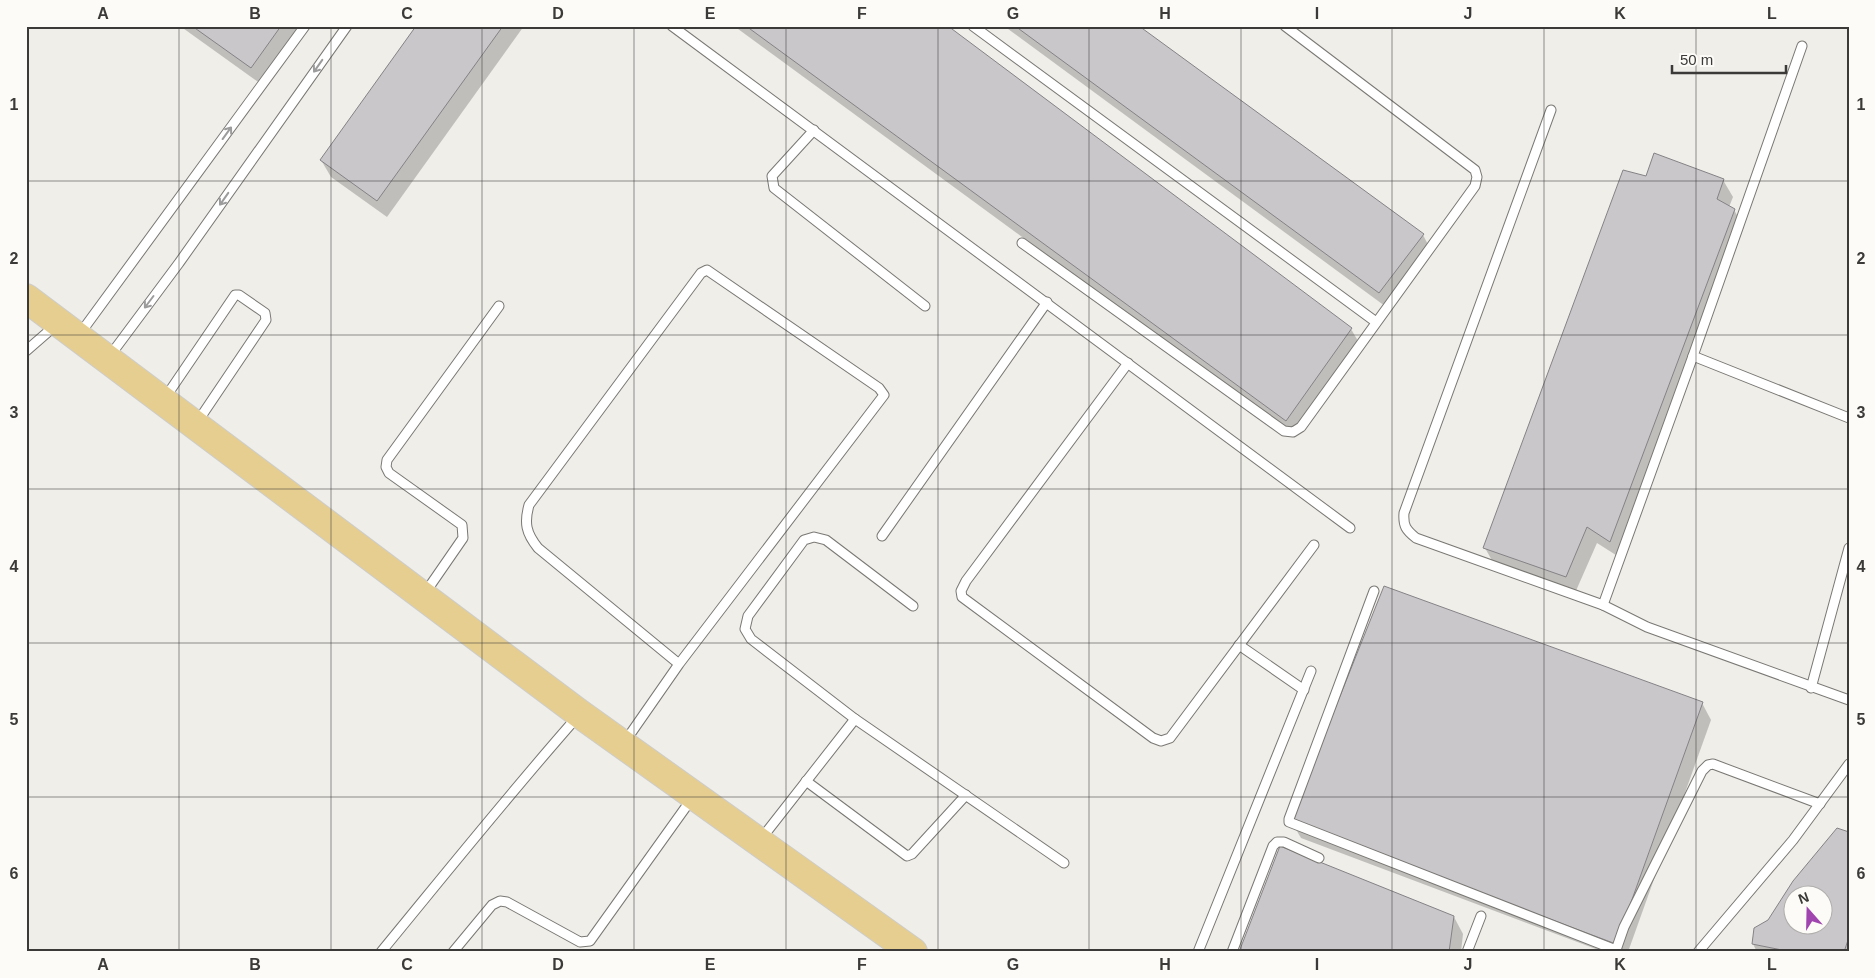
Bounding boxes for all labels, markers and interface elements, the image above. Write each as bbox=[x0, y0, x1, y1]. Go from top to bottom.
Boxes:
text: A bbox=[97, 5, 109, 22]
text: B bbox=[249, 5, 261, 22]
text: C bbox=[401, 5, 413, 22]
text: D bbox=[552, 5, 564, 22]
text: E bbox=[705, 5, 716, 22]
text: F bbox=[857, 5, 867, 22]
text: G bbox=[1007, 5, 1019, 22]
text: H bbox=[1159, 5, 1171, 22]
text: I bbox=[1315, 5, 1319, 22]
text: J bbox=[1464, 5, 1472, 22]
text: K bbox=[1614, 5, 1626, 22]
text: L bbox=[1767, 5, 1777, 22]
scale bar bbox=[1672, 42, 1786, 74]
text: 50 m bbox=[1680, 51, 1713, 68]
one-way arrow bbox=[313, 59, 324, 72]
text: 1 bbox=[10, 96, 19, 113]
text: 1 bbox=[1857, 96, 1866, 113]
one-way arrow bbox=[222, 127, 233, 140]
one-way arrow bbox=[219, 191, 230, 205]
text: 2 bbox=[10, 250, 19, 267]
text: 2 bbox=[1857, 250, 1866, 267]
one-way arrow bbox=[144, 295, 155, 308]
text: 3 bbox=[10, 404, 19, 421]
text: 3 bbox=[1857, 404, 1866, 421]
text: 4 bbox=[10, 558, 19, 575]
text: 4 bbox=[1857, 558, 1866, 575]
text: 5 bbox=[10, 711, 19, 728]
text: 5 bbox=[1857, 711, 1866, 728]
text: 6 bbox=[10, 865, 19, 882]
text: 6 bbox=[1857, 865, 1866, 882]
north arrow bbox=[1782, 886, 1832, 936]
text: N bbox=[1796, 889, 1811, 907]
text: A bbox=[97, 956, 109, 973]
text: B bbox=[249, 956, 261, 973]
text: C bbox=[401, 956, 413, 973]
text: D bbox=[552, 956, 564, 973]
text: E bbox=[705, 956, 716, 973]
text: F bbox=[857, 956, 867, 973]
text: G bbox=[1007, 956, 1019, 973]
text: H bbox=[1159, 956, 1171, 973]
text: I bbox=[1315, 956, 1319, 973]
text: J bbox=[1464, 956, 1472, 973]
text: K bbox=[1614, 956, 1626, 973]
text: L bbox=[1767, 956, 1777, 973]

